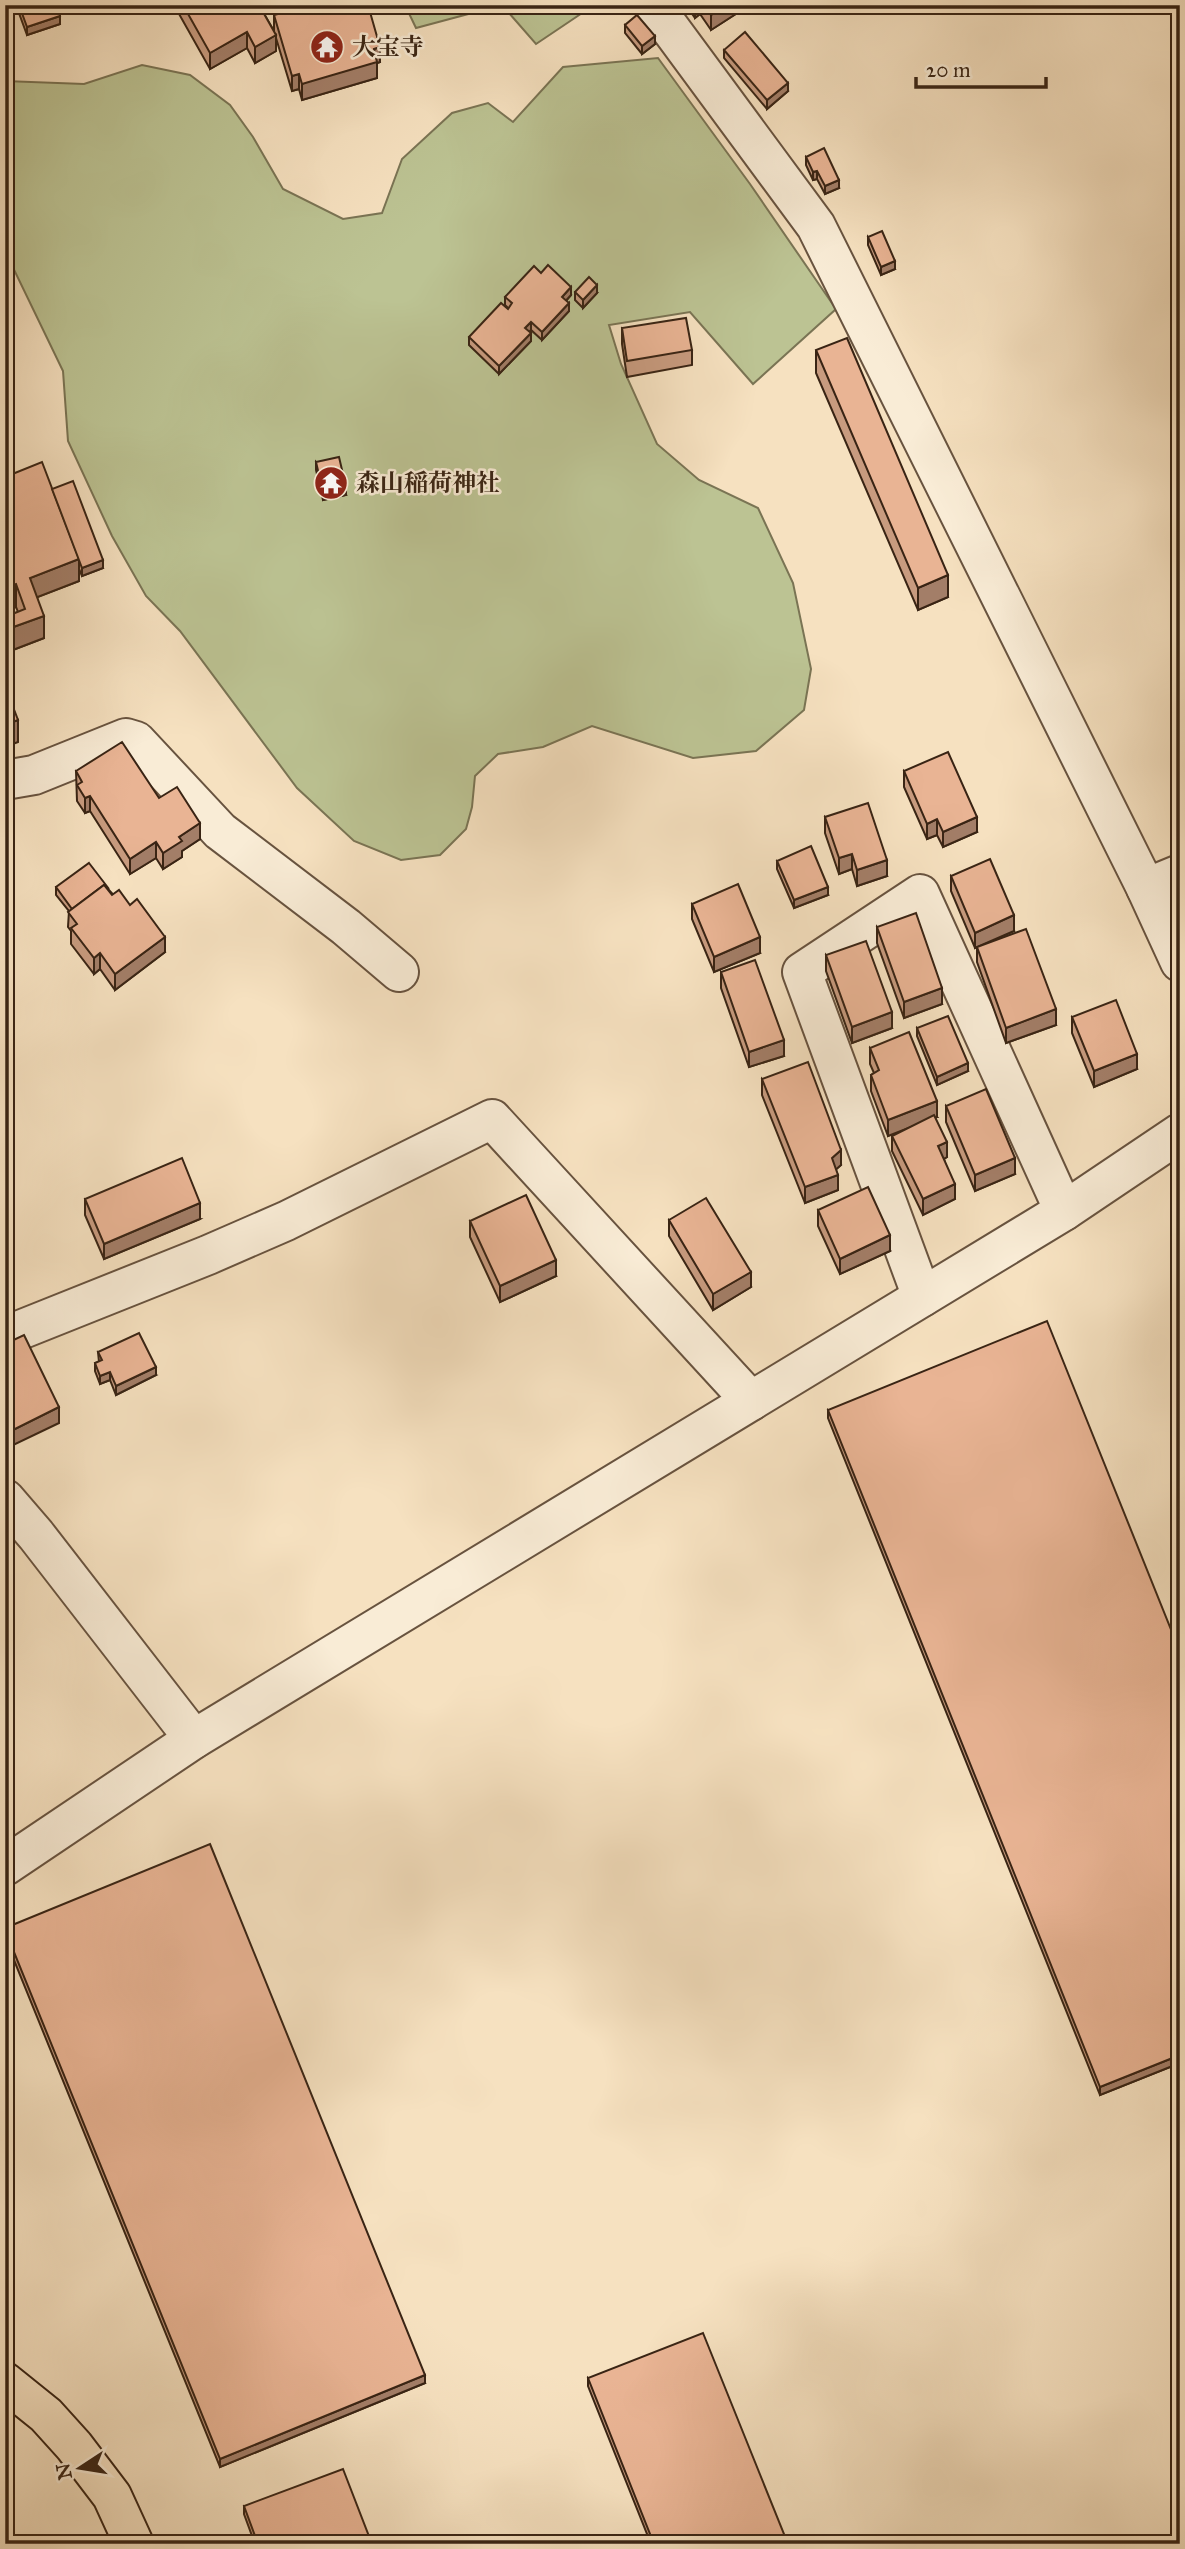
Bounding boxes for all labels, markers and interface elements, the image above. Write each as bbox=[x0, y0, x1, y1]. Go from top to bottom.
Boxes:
temple icon: 大宝寺 bbox=[308, 28, 346, 66]
place label: 大宝寺 bbox=[352, 32, 424, 62]
scale bar bbox=[916, 46, 1045, 90]
text: 20 m bbox=[926, 57, 971, 83]
temple icon: 森山稲荷神社 bbox=[312, 464, 350, 502]
place label: 森山稲荷神社 bbox=[356, 468, 500, 498]
north arrow bbox=[46, 2434, 116, 2504]
text: N bbox=[51, 2461, 77, 2482]

